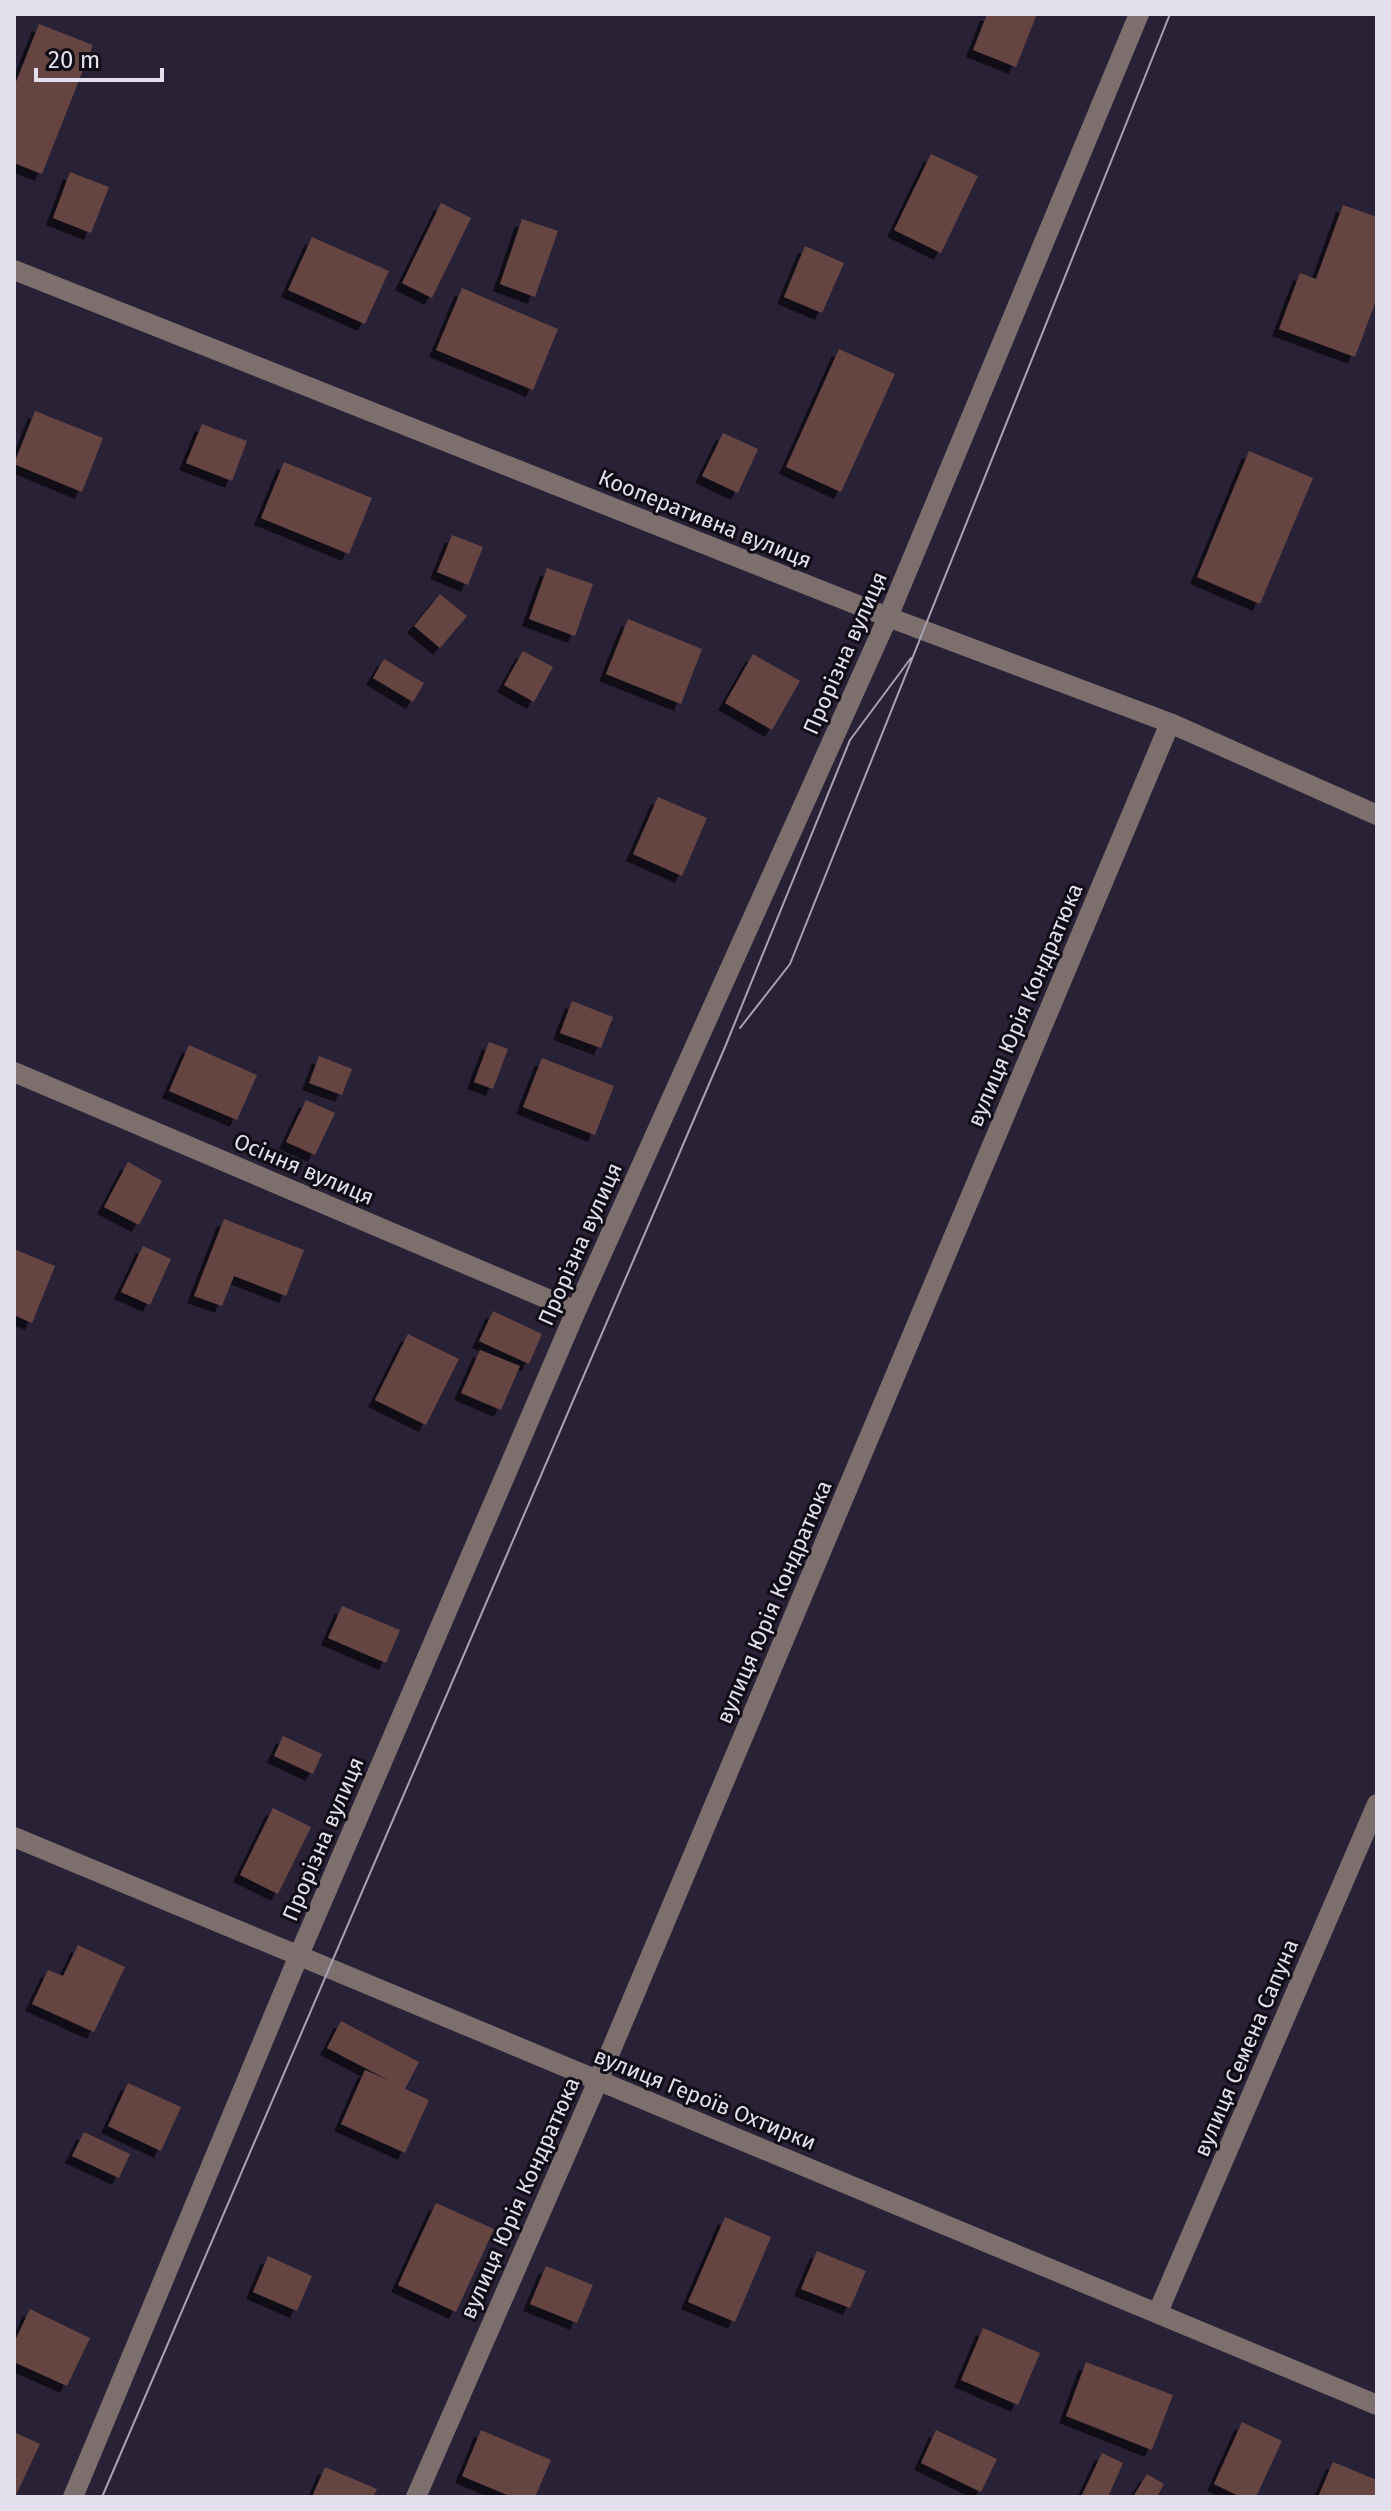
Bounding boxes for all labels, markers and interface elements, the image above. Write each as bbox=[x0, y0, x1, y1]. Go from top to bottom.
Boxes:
scale bar bbox=[36, 32, 162, 82]
text: 20 m bbox=[48, 46, 100, 74]
street label: Кооперативна вулиця bbox=[594, 464, 816, 574]
street label: Прорізна вулиця bbox=[797, 567, 893, 739]
street label: вулиця Юрія Кондратюка bbox=[961, 879, 1089, 1131]
street label: Осіння вулиця bbox=[230, 1127, 378, 1211]
street label: Прорізна вулиця bbox=[532, 1158, 628, 1330]
street label: вулиця Юрія Кондратюка bbox=[710, 1476, 838, 1728]
street label: Прорізна вулиця bbox=[276, 1753, 370, 1925]
street label: вулиця Семена Сапуна bbox=[1188, 1935, 1304, 2161]
street label: вулиця Героїв Охтирки bbox=[590, 2042, 820, 2156]
street label: вулиця Юрія Кондратюка bbox=[454, 2073, 586, 2323]

